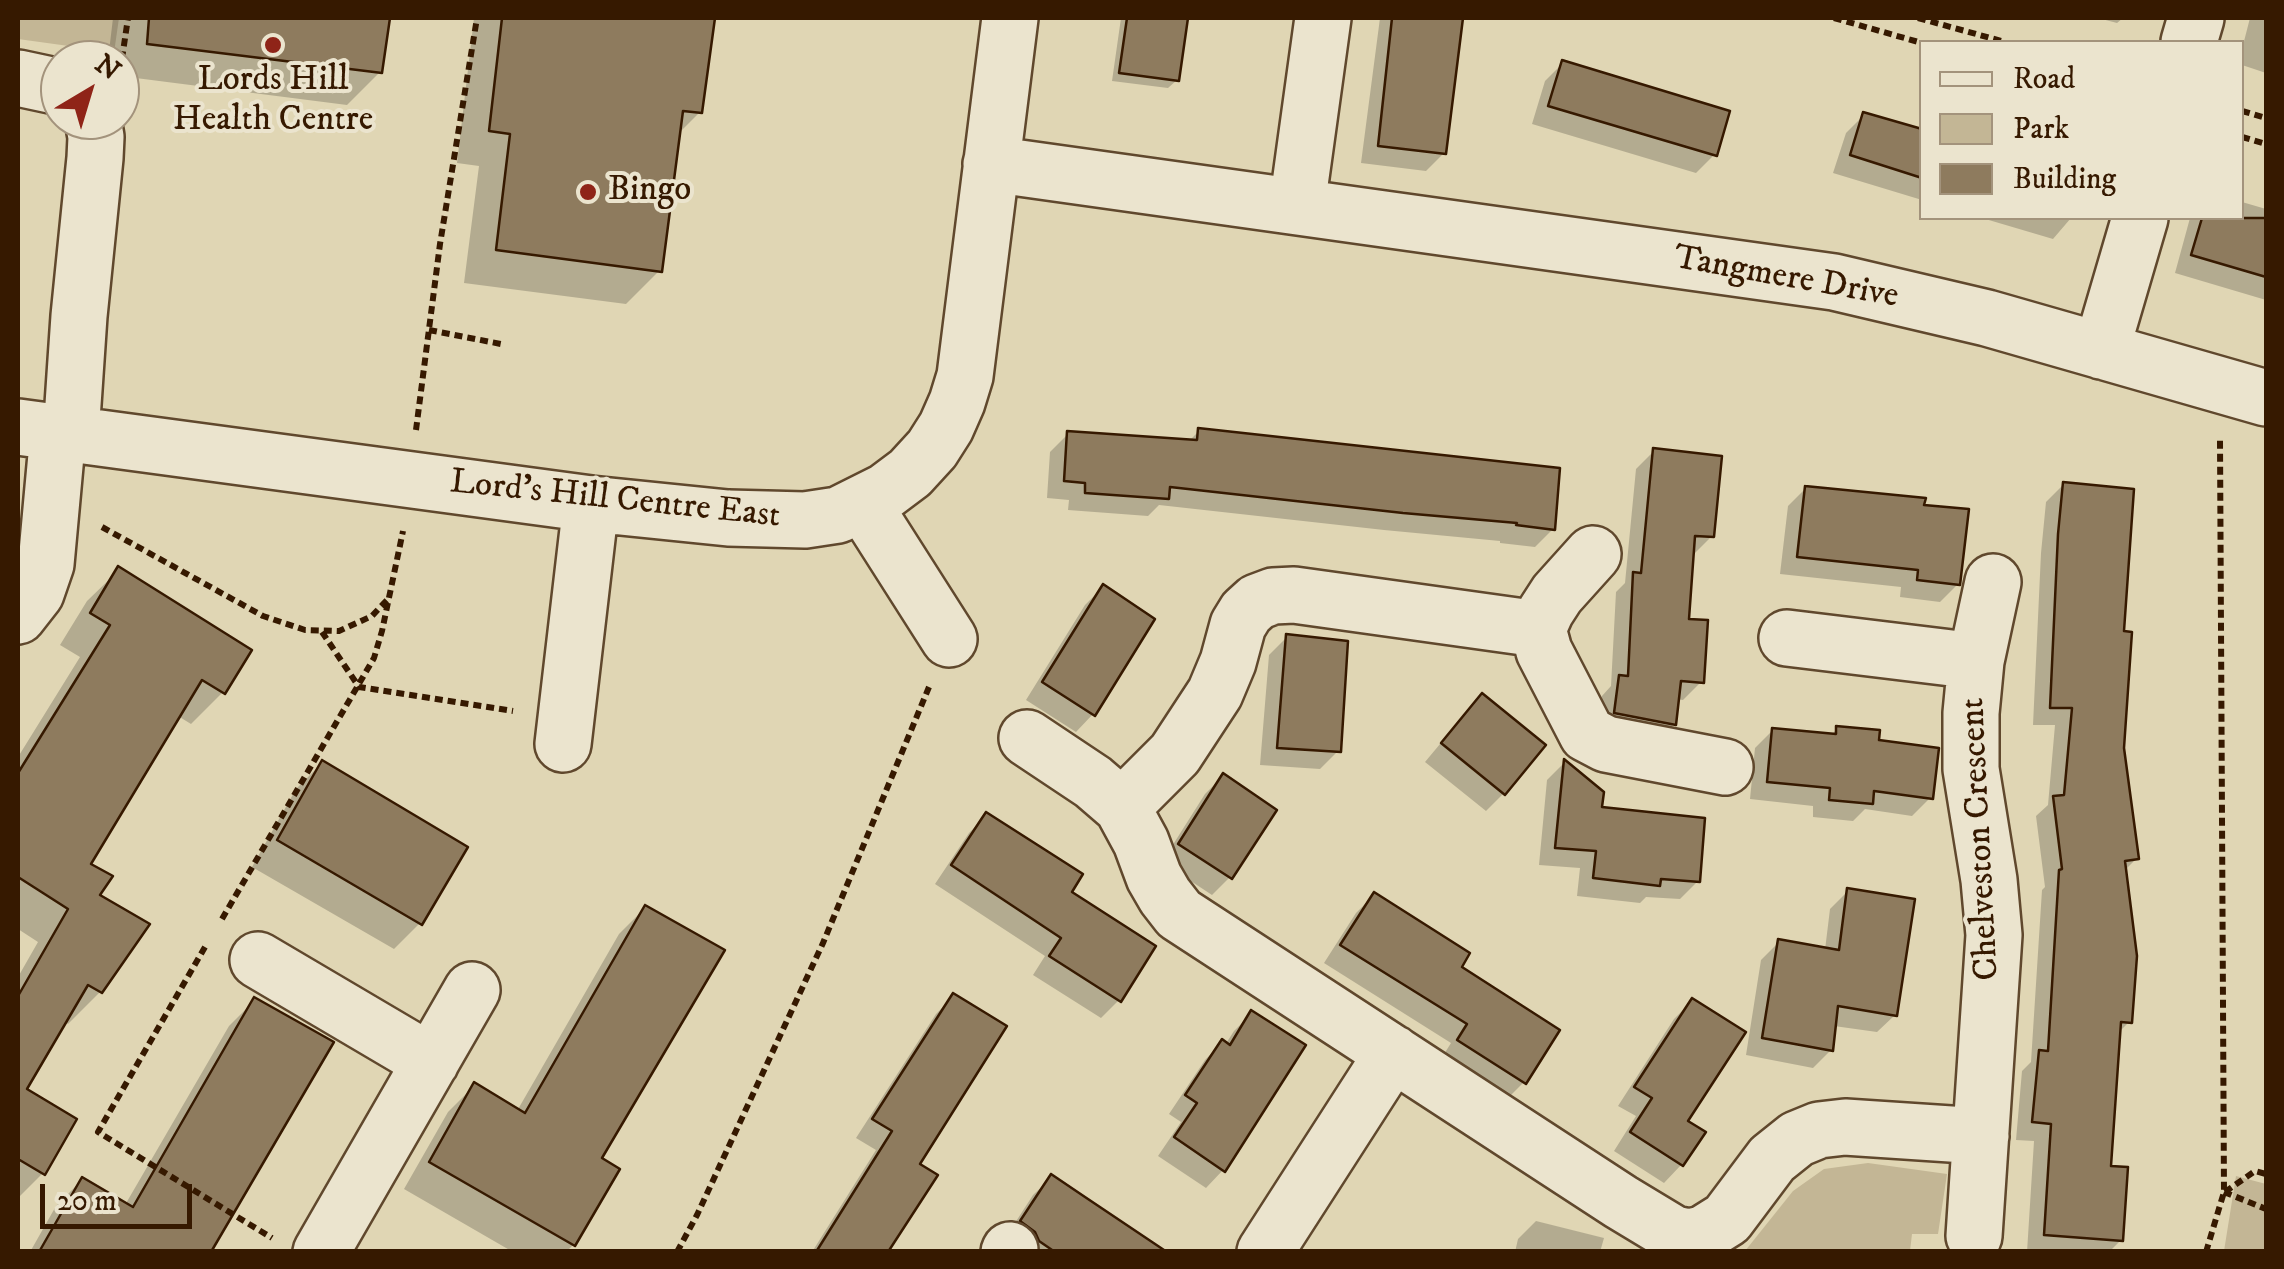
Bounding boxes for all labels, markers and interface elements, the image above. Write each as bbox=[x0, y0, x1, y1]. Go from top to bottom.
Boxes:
marker: Lords Hill Health Centre bbox=[262, 34, 284, 56]
north arrow bbox=[40, 40, 140, 140]
legend bbox=[1919, 40, 2244, 220]
text: N bbox=[88, 47, 127, 88]
place label: Lords Hill Health Centre bbox=[173, 61, 373, 143]
text: Road bbox=[2013, 61, 2075, 98]
text: Park bbox=[2013, 111, 2069, 148]
text: Building bbox=[2013, 161, 2116, 198]
place label: Bingo bbox=[608, 171, 691, 213]
marker: Bingo bbox=[577, 181, 599, 203]
street label: Tangmere Drive bbox=[1670, 239, 1902, 319]
street label: Lord's Hill Centre East bbox=[448, 463, 782, 539]
street label: Chelveston Crescent bbox=[1954, 697, 2010, 981]
scale bar bbox=[45, 1164, 198, 1226]
text: 20 m bbox=[57, 1183, 117, 1220]

